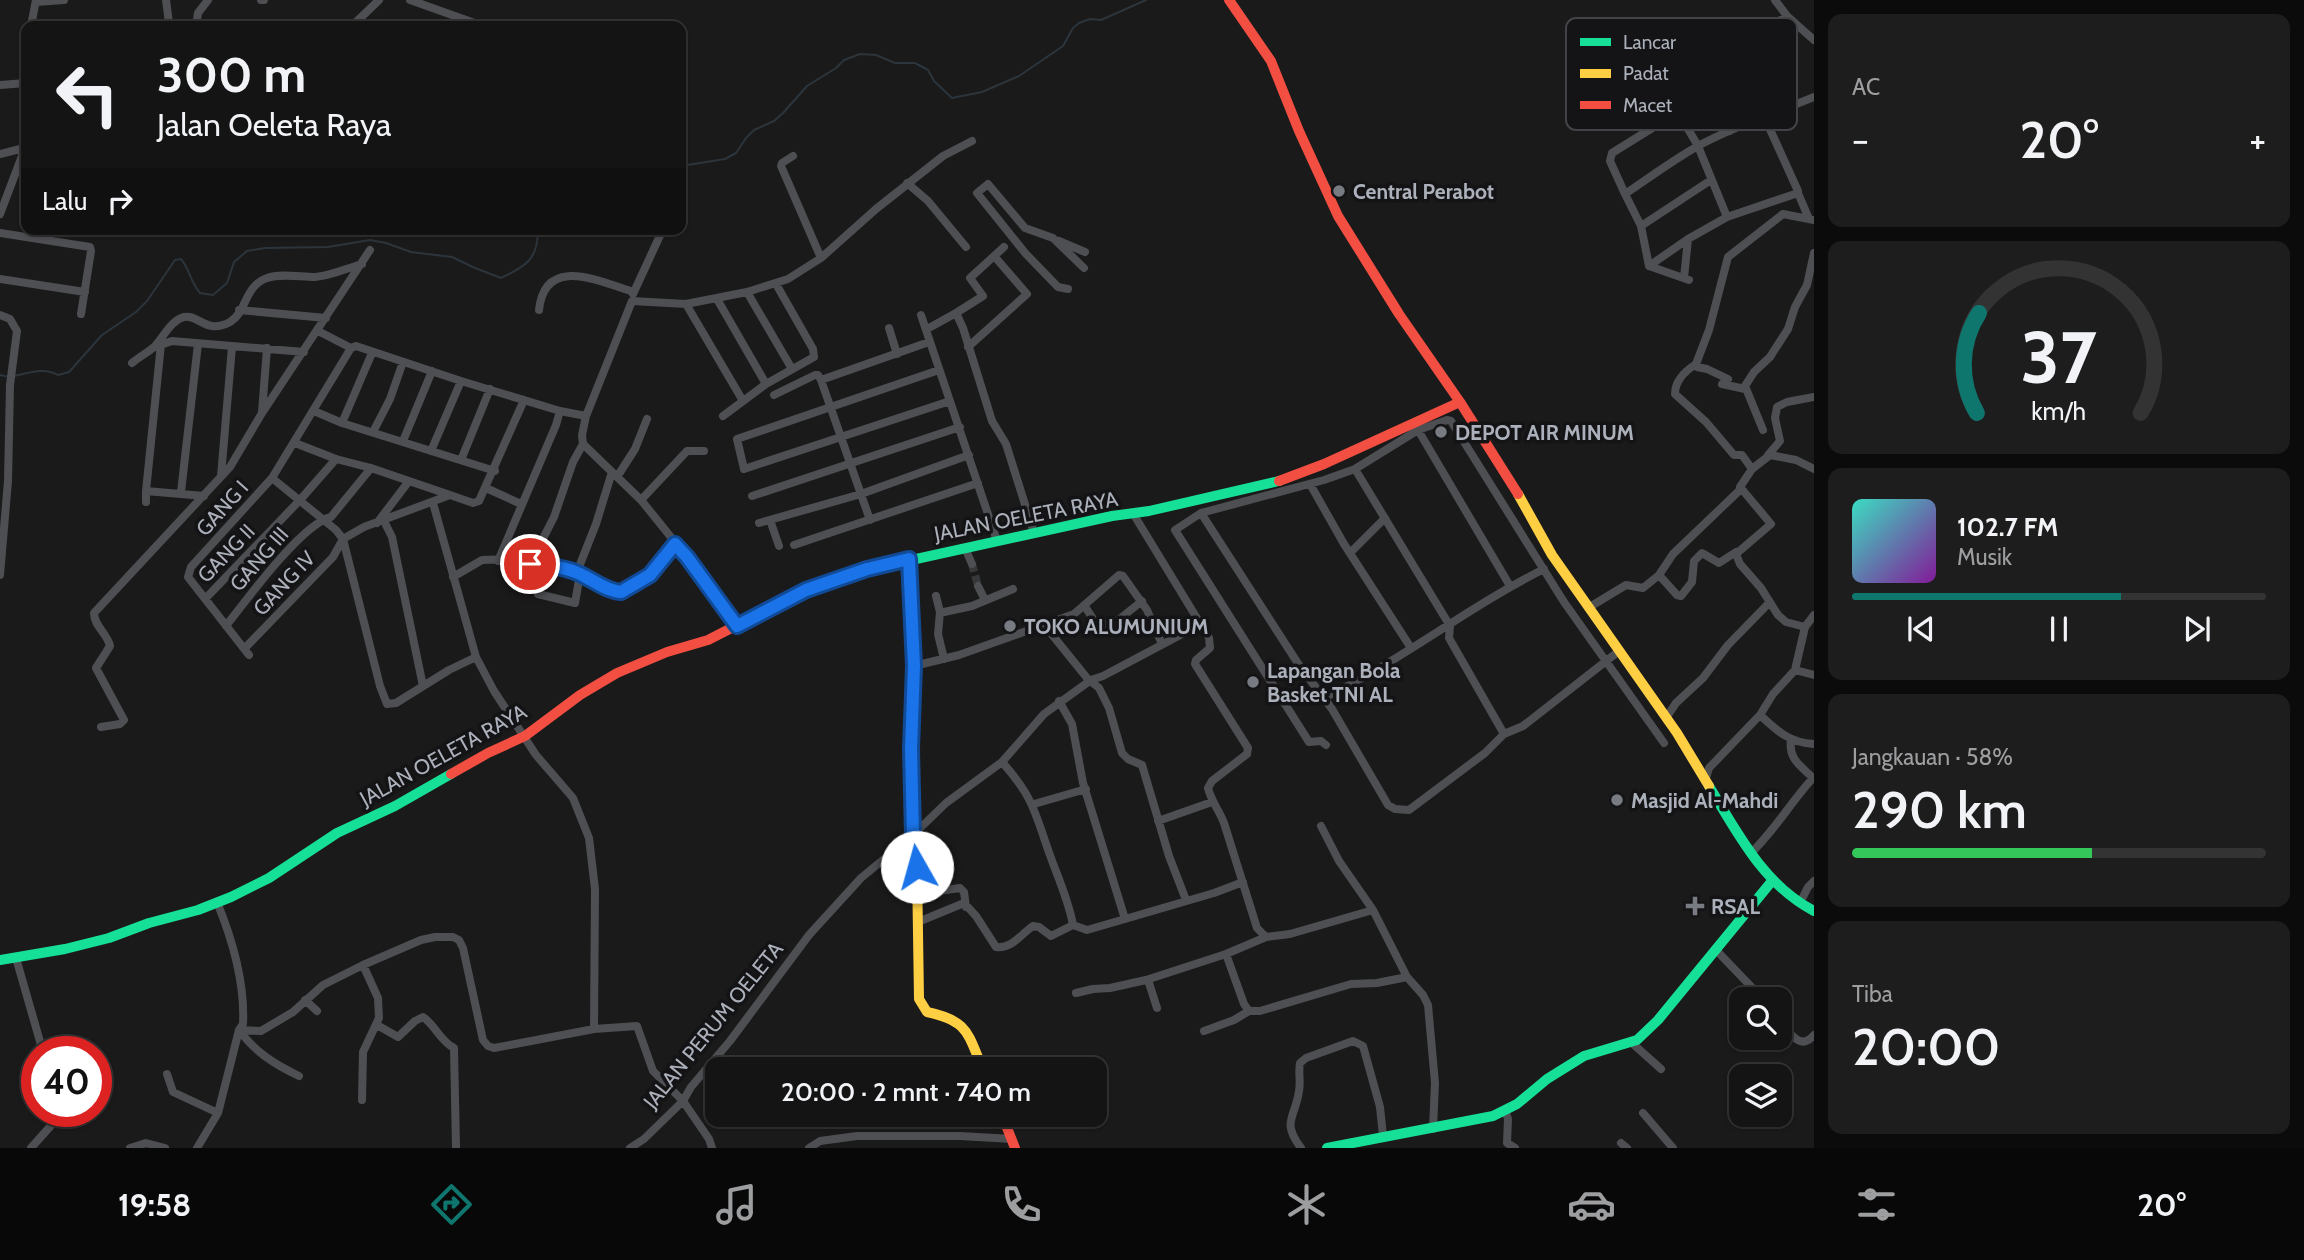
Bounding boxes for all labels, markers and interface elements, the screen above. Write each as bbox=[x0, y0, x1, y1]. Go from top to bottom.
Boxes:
legend bbox=[1566, 18, 1797, 130]
text: Lancar bbox=[1623, 31, 1676, 54]
text: 300 m bbox=[157, 45, 306, 104]
icon: left bbox=[42, 49, 133, 140]
text: Padat bbox=[1623, 62, 1669, 85]
text: AC bbox=[1852, 73, 1880, 101]
text: Macet bbox=[1623, 94, 1673, 117]
text: Jalan Oeleta Raya bbox=[157, 105, 391, 144]
text: 20° bbox=[2019, 108, 2099, 171]
text: − bbox=[1852, 116, 1869, 163]
text: + bbox=[2249, 116, 2266, 163]
place label: Central Perabot bbox=[1353, 179, 1494, 204]
icon: right bbox=[101, 182, 139, 220]
marker: Central Perabot bbox=[1331, 183, 1347, 199]
text: Lalu bbox=[42, 185, 87, 217]
text: 37 bbox=[2021, 314, 2097, 402]
text: km/h bbox=[2032, 396, 2086, 426]
place label: DEPOT AIR MINUM bbox=[1455, 420, 1634, 445]
marker: DEPOT AIR MINUM bbox=[1433, 424, 1449, 440]
street label: GANG I bbox=[191, 475, 253, 541]
street label: JALAN OELETA RAYA bbox=[931, 486, 1120, 546]
text: 102.7 FM bbox=[1957, 511, 2058, 543]
street label: GANG II bbox=[192, 519, 260, 587]
street label: GANG III bbox=[224, 522, 294, 596]
pin bbox=[500, 534, 560, 594]
text: Musik bbox=[1957, 543, 2012, 571]
icon: arrive bbox=[511, 545, 549, 583]
street label: GANG IV bbox=[248, 546, 320, 620]
icon: previous bbox=[1902, 610, 1940, 648]
icon: pause bbox=[2040, 610, 2078, 648]
icon: next bbox=[2178, 610, 2216, 648]
place label: TOKO ALUMUNIUM bbox=[1024, 614, 1208, 639]
marker: TOKO ALUMUNIUM bbox=[1002, 618, 1018, 634]
place label: Lapangan Bola Basket TNI AL bbox=[1267, 658, 1401, 707]
marker: Lapangan Bola Basket TNI AL bbox=[1245, 674, 1261, 690]
street label: JALAN OELETA RAYA bbox=[354, 699, 531, 812]
text: Jangkauan · 58% bbox=[1852, 743, 2013, 771]
text: 290 km bbox=[1852, 778, 2027, 841]
place label: Masjid Al-Mahdi bbox=[1631, 788, 1778, 813]
marker: Masjid Al-Mahdi bbox=[1609, 792, 1625, 808]
position arrow bbox=[880, 830, 954, 904]
place label: RSAL bbox=[1711, 894, 1760, 919]
marker: RSAL bbox=[1685, 896, 1705, 916]
street label: JALAN PERUM OELETA bbox=[637, 937, 788, 1114]
text: Tiba bbox=[1852, 980, 1893, 1008]
map controls bbox=[1729, 987, 1792, 1127]
button: search bbox=[1729, 987, 1792, 1050]
text: 20:00 bbox=[1852, 1015, 2000, 1078]
speed limit sign: 40 bbox=[21, 1036, 112, 1127]
button: layers bbox=[1729, 1064, 1792, 1127]
text: 20:00 · 2 mnt · 740 m bbox=[781, 1076, 1031, 1108]
icon: directions bbox=[427, 1180, 476, 1229]
icon: music bbox=[712, 1180, 761, 1229]
icon: phone bbox=[997, 1180, 1046, 1229]
icon: climate bbox=[1282, 1180, 1331, 1229]
icon: car bbox=[1567, 1180, 1616, 1229]
icon: filters bbox=[1852, 1180, 1901, 1229]
text: 19:58 bbox=[118, 1185, 191, 1224]
text: 20° bbox=[2137, 1185, 2186, 1224]

